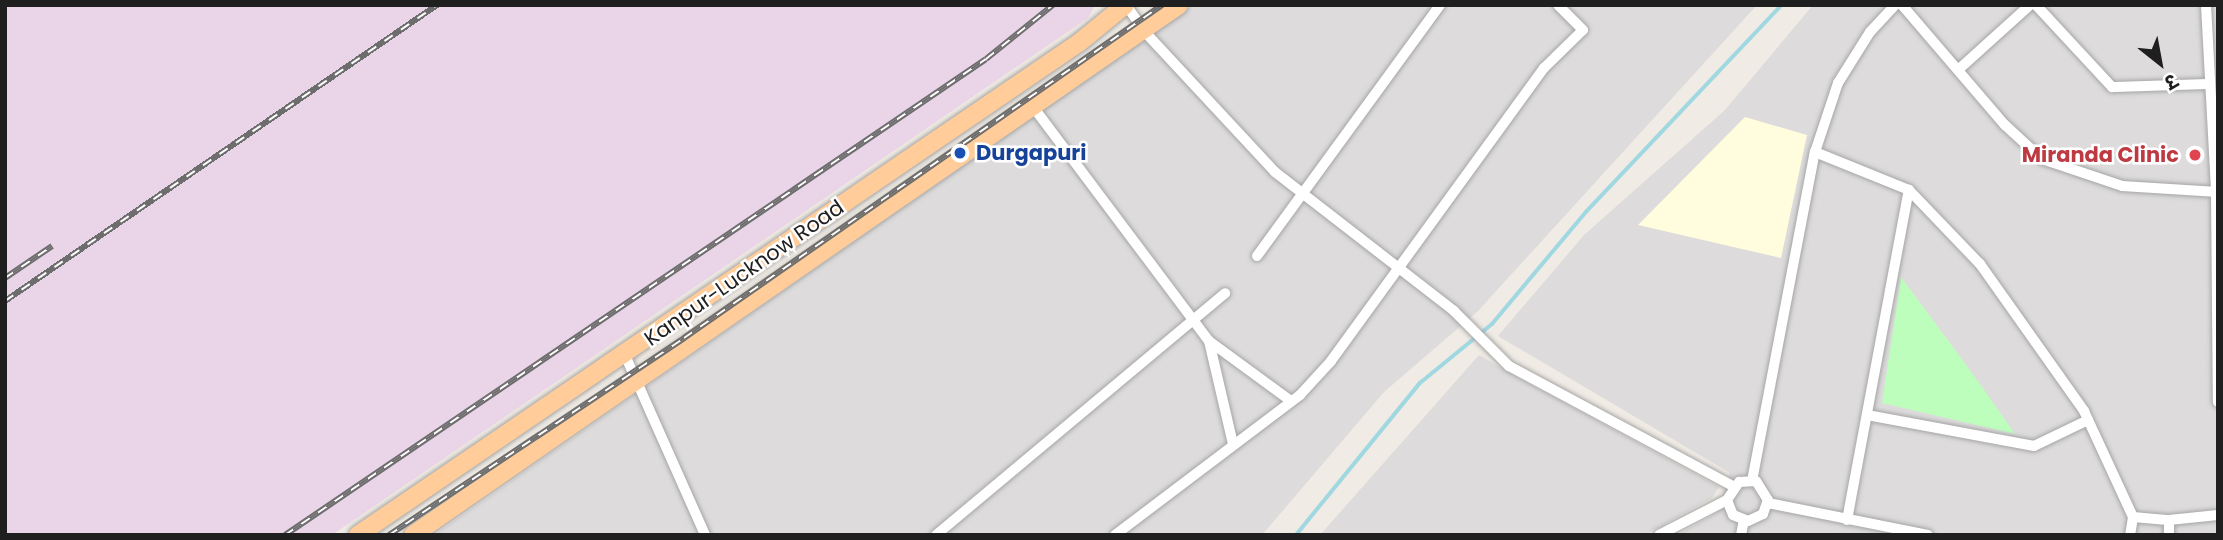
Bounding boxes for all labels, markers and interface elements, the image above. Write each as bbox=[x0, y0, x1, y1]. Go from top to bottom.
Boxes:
north arrow bbox=[2125, 28, 2195, 98]
text: उ bbox=[2160, 67, 2183, 96]
place label: Durgapuri bbox=[976, 140, 1087, 166]
place label: Miranda Clinic bbox=[2022, 142, 2179, 168]
marker: Durgapuri bbox=[950, 143, 970, 163]
marker: Miranda Clinic bbox=[2185, 145, 2205, 165]
street label: Kanpur-Lucknow Road bbox=[639, 195, 849, 351]

